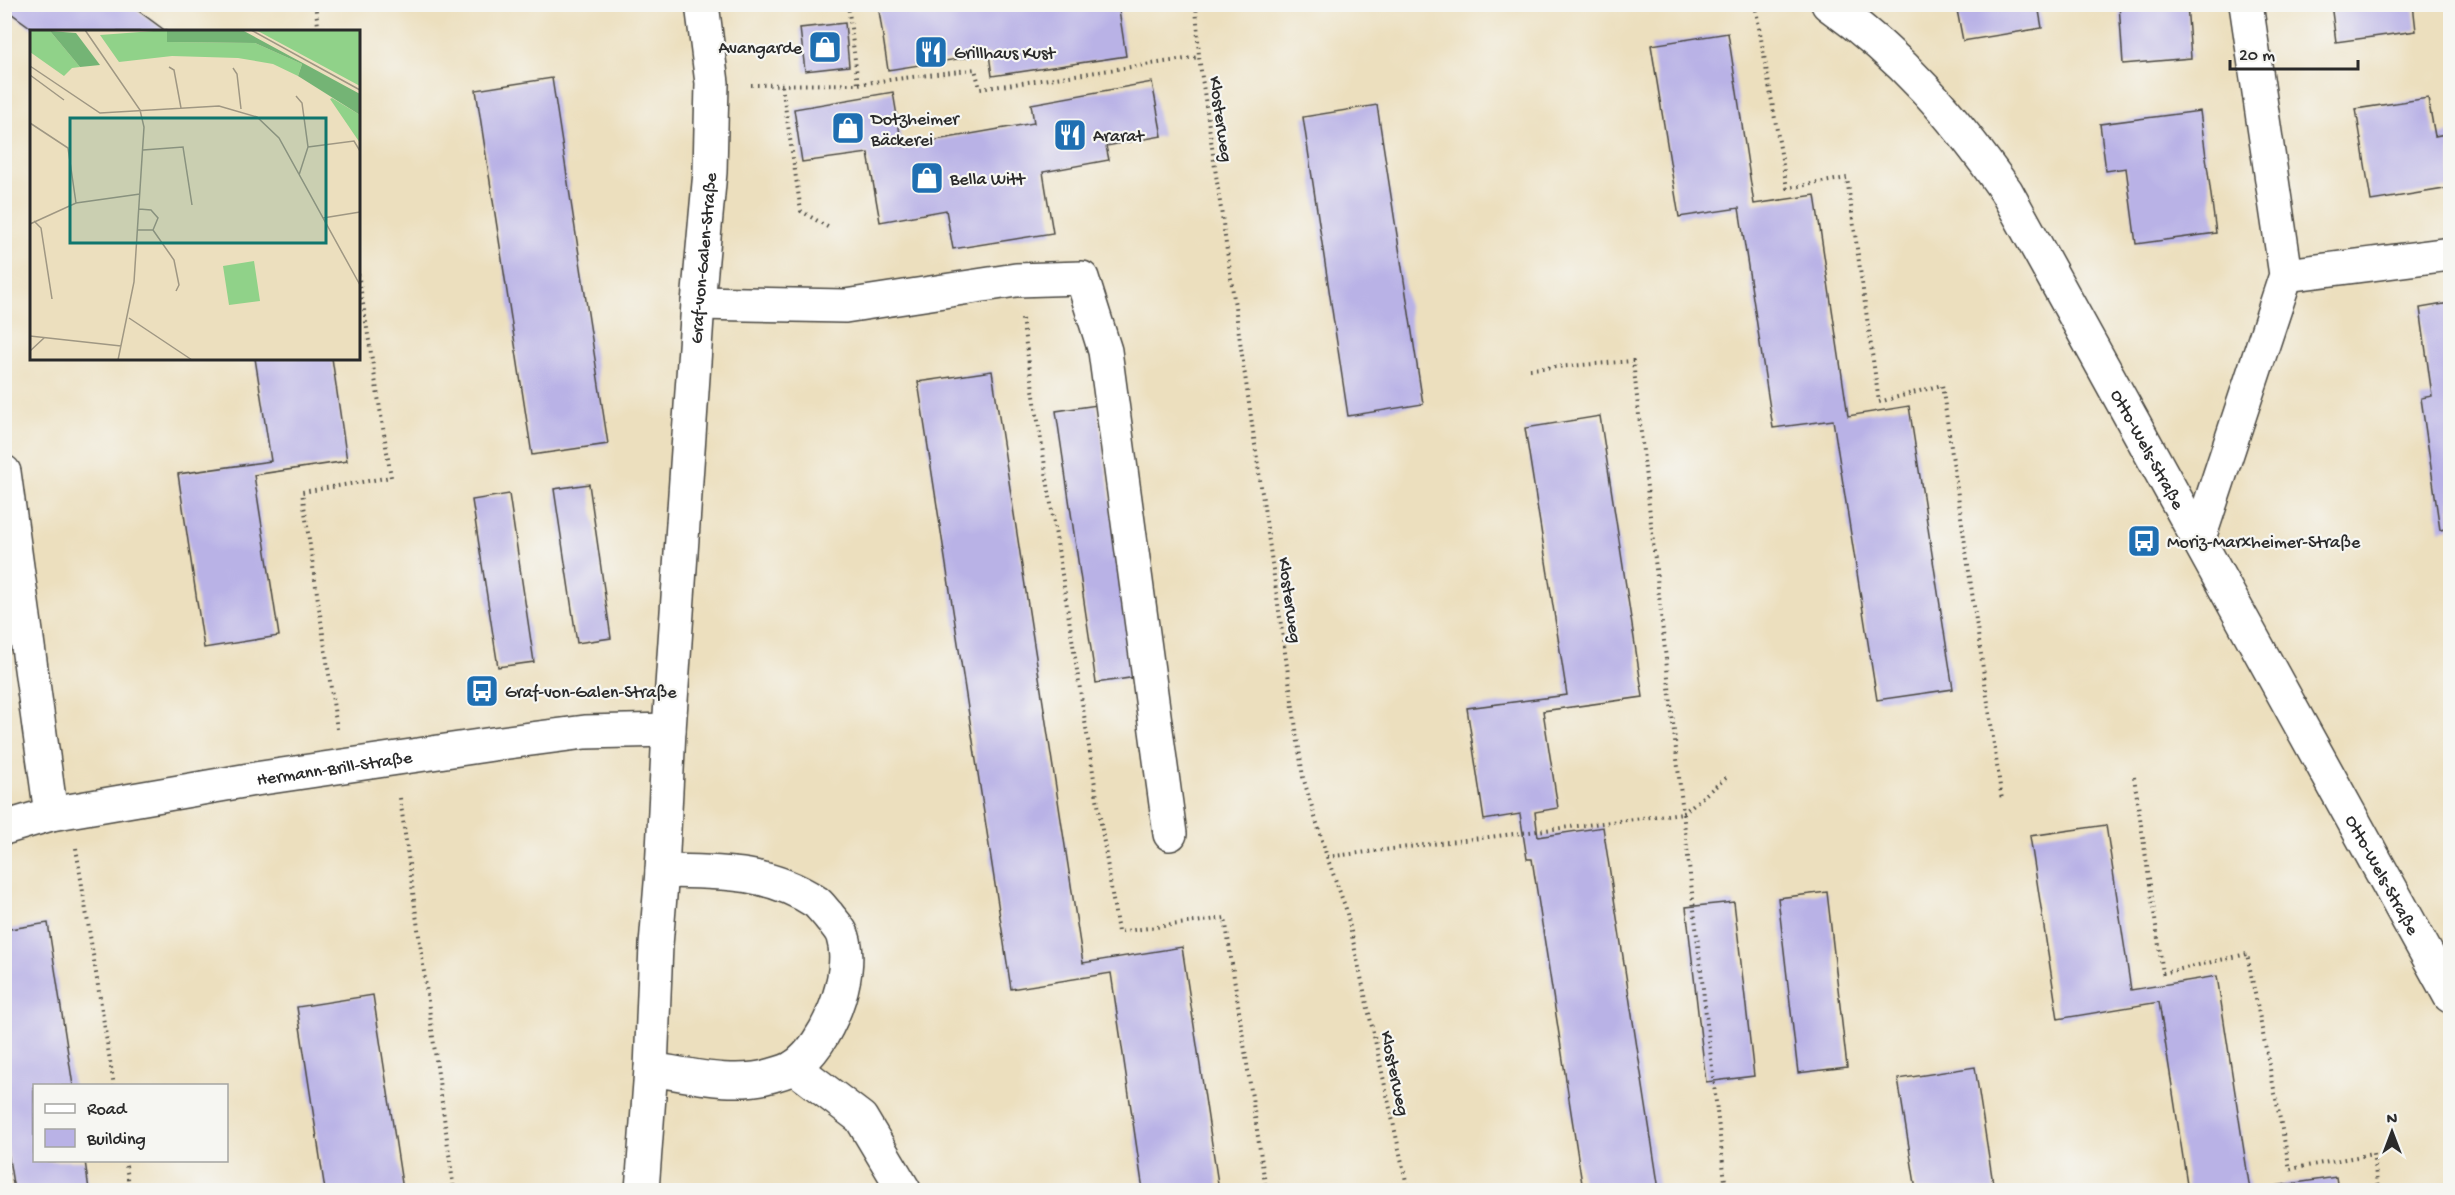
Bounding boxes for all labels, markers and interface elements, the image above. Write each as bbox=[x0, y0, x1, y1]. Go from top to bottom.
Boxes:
shop icon: Avangarde bbox=[807, 29, 843, 65]
inset map bbox=[30, 30, 360, 360]
scale bar bbox=[2230, 33, 2358, 71]
restaurant icon: Grillhaus Kust bbox=[913, 34, 949, 70]
place label: Avangarde bbox=[718, 39, 803, 60]
place label: Grillhaus Kust bbox=[954, 44, 1057, 65]
text: 20 m bbox=[2239, 46, 2275, 67]
street label: Klosterweg bbox=[1203, 75, 1236, 164]
shop icon: Dotzheimer Bäckerei bbox=[830, 110, 866, 146]
place label: Dotzheimer Bäckerei bbox=[870, 110, 960, 152]
restaurant icon: Ararat bbox=[1052, 117, 1088, 153]
place label: Ararat bbox=[1093, 127, 1145, 148]
shop icon: Bella Witt bbox=[909, 160, 945, 196]
place label: Bella Witt bbox=[949, 170, 1026, 191]
street label: Graf-von-Galen-Straße bbox=[687, 171, 723, 344]
street label: Otto-Wels-Straße bbox=[2105, 386, 2188, 514]
bus stop icon: Moriz-Marxheimer-Straße bbox=[2126, 523, 2162, 559]
place label: Moriz-Marxheimer-Straße bbox=[2167, 533, 2361, 554]
street label: Klosterweg bbox=[1272, 556, 1305, 645]
bus stop icon: Graf-von-Galen-Straße bbox=[464, 673, 500, 709]
place label: Graf-von-Galen-Straße bbox=[505, 683, 677, 704]
street label: Hermann-Brill-Straße bbox=[255, 748, 414, 792]
street label: Otto-Wels-Straße bbox=[2339, 812, 2423, 940]
street label: Klosterweg bbox=[1374, 1029, 1413, 1118]
legend bbox=[33, 1084, 228, 1162]
text: Road bbox=[87, 1100, 128, 1121]
north arrow bbox=[2362, 1102, 2422, 1162]
text: N bbox=[2387, 1111, 2398, 1130]
text: Building bbox=[86, 1130, 146, 1151]

